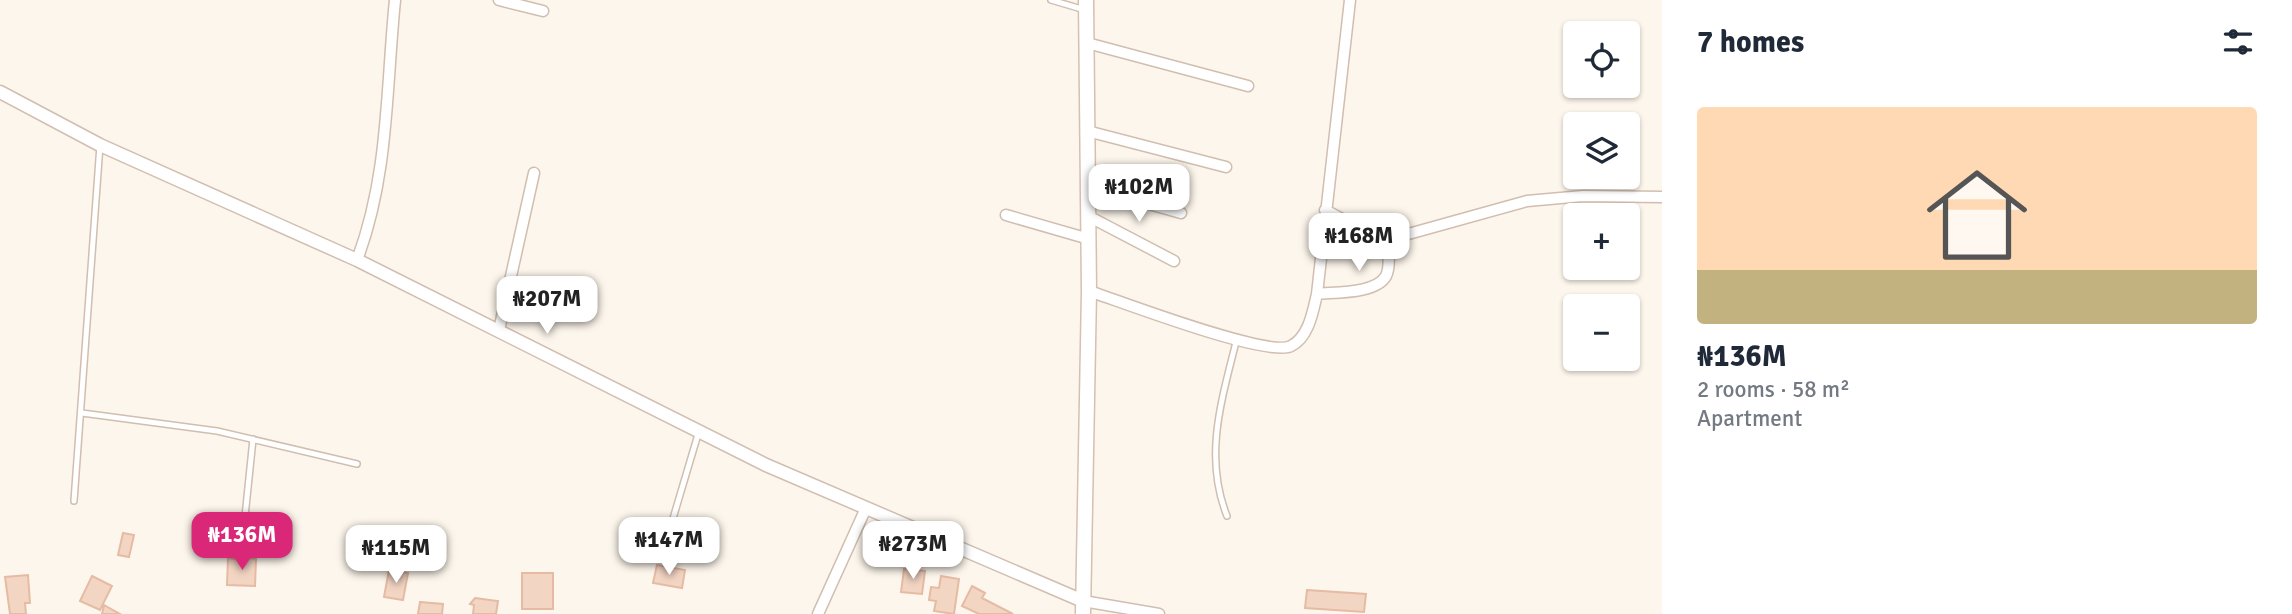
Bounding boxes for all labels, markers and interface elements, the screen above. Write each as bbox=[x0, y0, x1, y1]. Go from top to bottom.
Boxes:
map controls bbox=[1563, 21, 1640, 371]
button: locate bbox=[1563, 21, 1640, 98]
icon: filters bbox=[2219, 23, 2257, 61]
text: 7 homes bbox=[1697, 24, 1804, 61]
button: layers bbox=[1563, 112, 1640, 189]
icon: home bbox=[1914, 152, 2040, 278]
pin: ₦102M bbox=[1090, 164, 1188, 224]
text: ₦102M bbox=[1105, 172, 1173, 201]
button: + bbox=[1563, 203, 1640, 280]
pin: ₦168M bbox=[1310, 214, 1408, 273]
text: ₦168M bbox=[1325, 221, 1393, 250]
pin: ₦207M bbox=[498, 276, 596, 336]
text: ₦207M bbox=[513, 284, 581, 313]
button: − bbox=[1563, 294, 1640, 371]
text: ₦136M bbox=[1697, 338, 1787, 375]
text: 2 rooms · 58 m² bbox=[1697, 375, 1850, 404]
text: Apartment bbox=[1697, 404, 1802, 433]
pin: ₦136M bbox=[193, 512, 291, 572]
pin: ₦147M bbox=[620, 518, 718, 577]
text: ₦136M bbox=[208, 520, 276, 549]
pin: ₦273M bbox=[864, 522, 962, 581]
text: ₦147M bbox=[635, 525, 703, 554]
pin: ₦115M bbox=[347, 526, 445, 585]
text: ₦273M bbox=[879, 529, 947, 558]
text: ₦115M bbox=[362, 533, 430, 562]

